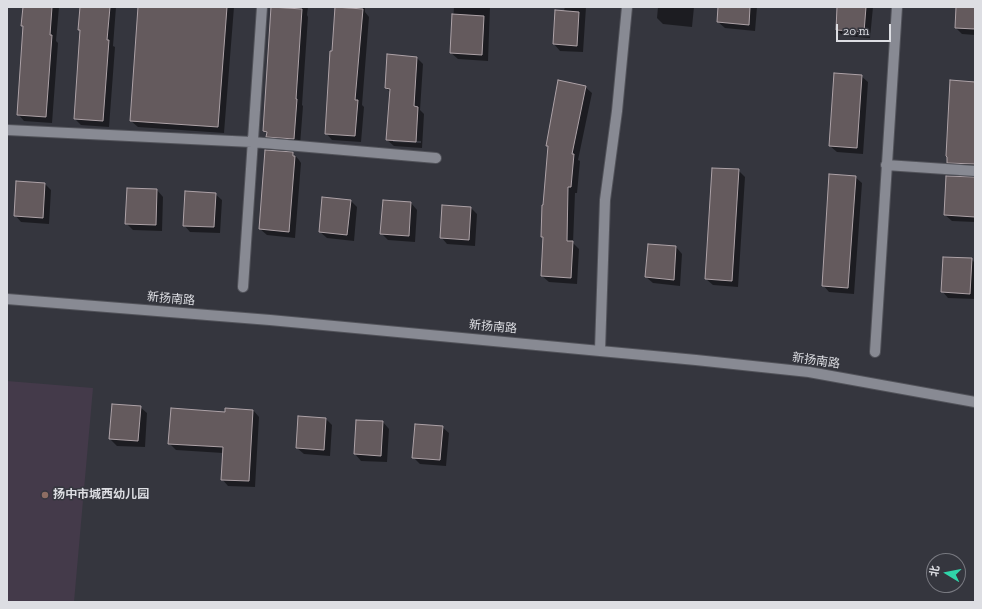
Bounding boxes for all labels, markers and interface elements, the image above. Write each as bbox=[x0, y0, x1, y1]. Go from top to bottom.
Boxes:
scale bar bbox=[838, 16, 893, 42]
text: 20 m bbox=[843, 24, 869, 38]
street label: 新扬南路 bbox=[146, 290, 196, 308]
street label: 新扬南路 bbox=[468, 318, 518, 336]
street label: 新扬南路 bbox=[791, 351, 841, 371]
place label: 扬中市城西幼儿园 bbox=[53, 488, 149, 502]
marker: 扬中市城西幼儿园 bbox=[40, 490, 50, 500]
north arrow bbox=[926, 553, 966, 593]
text: 北 bbox=[927, 564, 942, 578]

